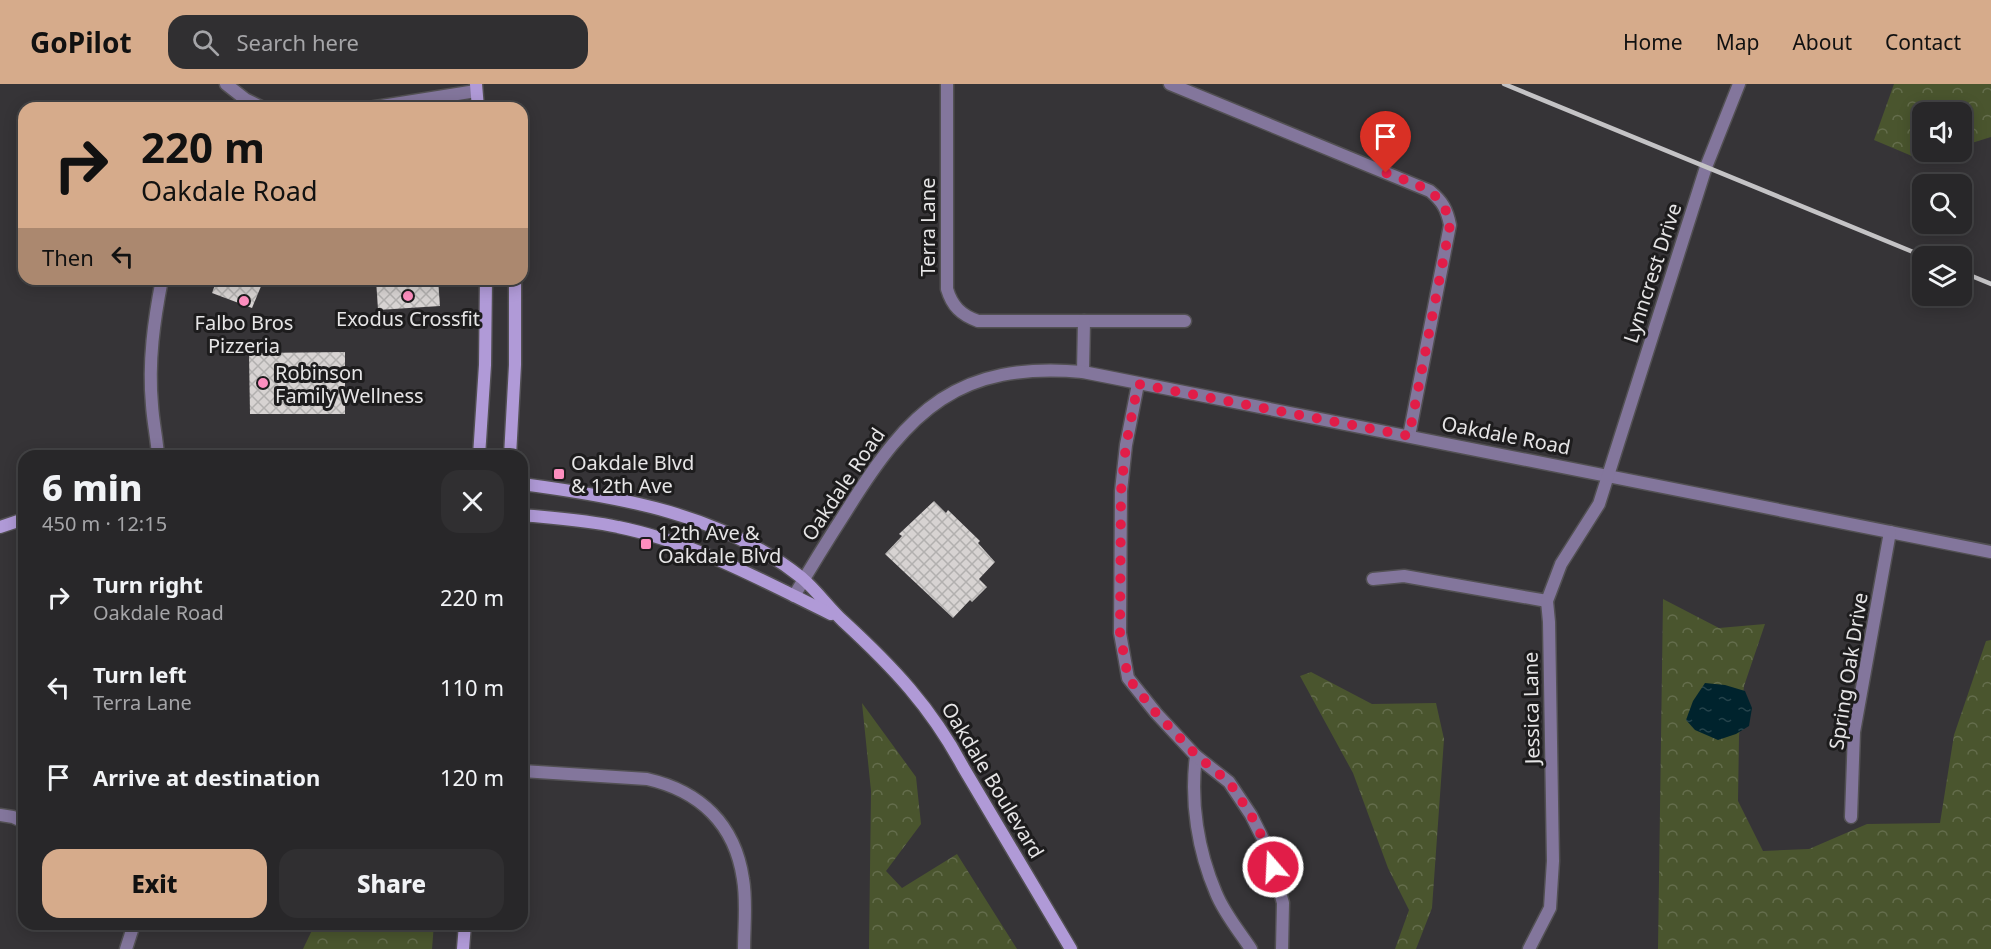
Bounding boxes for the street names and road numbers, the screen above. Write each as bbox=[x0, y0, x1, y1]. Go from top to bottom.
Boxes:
street label: Terra Lane bbox=[914, 178, 941, 276]
street label: Lynncrest Drive bbox=[1617, 200, 1687, 346]
street label: Oakdale Road bbox=[1439, 409, 1573, 461]
street label: Oakdale Road bbox=[795, 422, 891, 546]
street label: Spring Oak Drive bbox=[1822, 590, 1874, 752]
street label: Jessica Lane bbox=[1517, 652, 1546, 766]
street label: Oakdale Boulevard bbox=[936, 697, 1050, 863]

